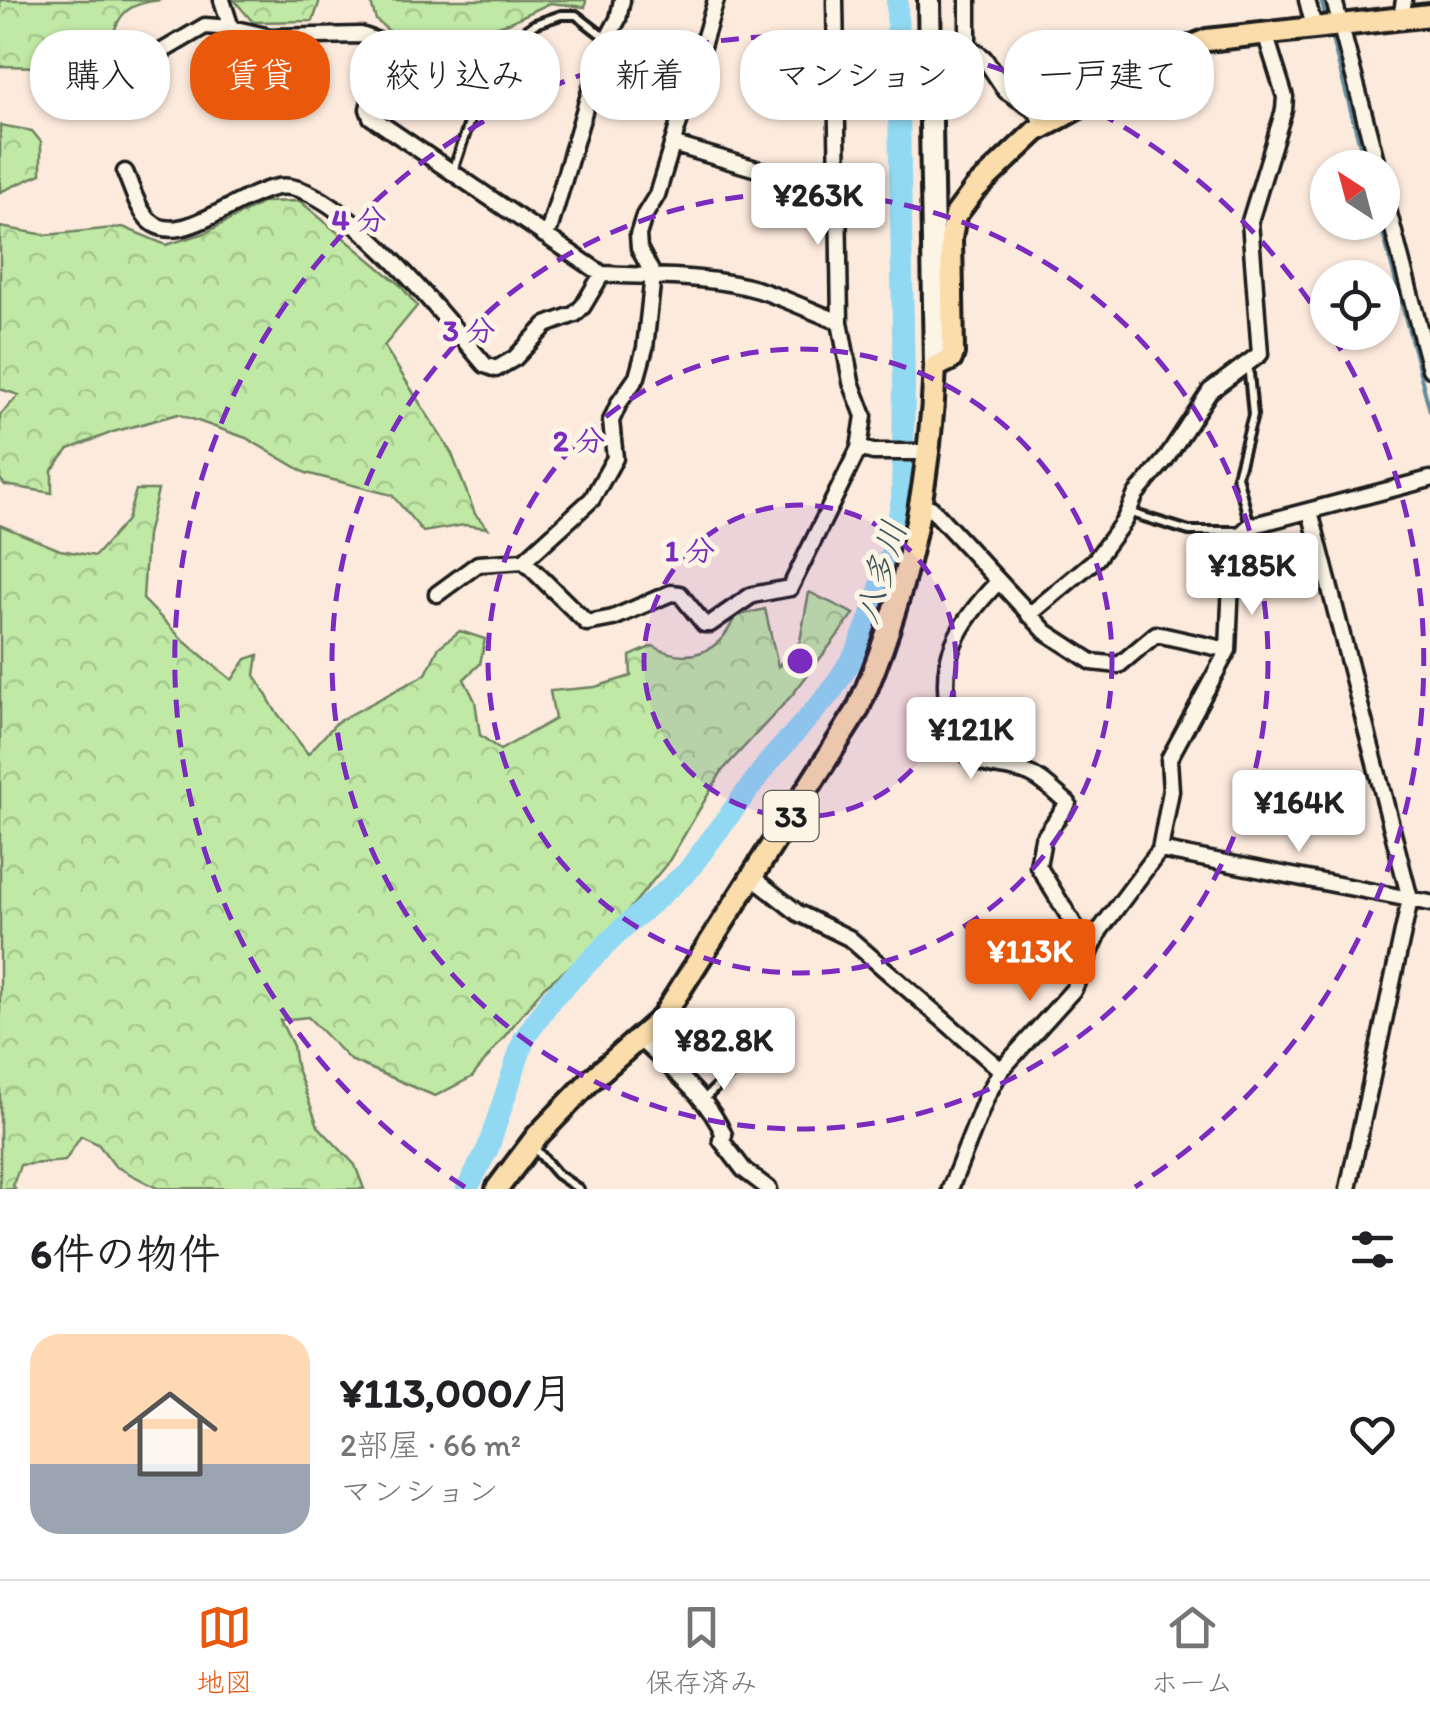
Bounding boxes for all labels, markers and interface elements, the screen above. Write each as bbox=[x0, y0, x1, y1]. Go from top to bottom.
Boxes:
chip: 購入 bbox=[30, 30, 170, 120]
chip: 賃貸 bbox=[190, 30, 330, 120]
chip: 絞り込み bbox=[350, 30, 560, 120]
chip: 新着 bbox=[580, 30, 720, 120]
chip: マンション bbox=[740, 30, 984, 120]
chip: 一戸建て bbox=[1004, 30, 1214, 120]
north arrow bbox=[1310, 150, 1400, 240]
map controls bbox=[1310, 150, 1400, 350]
pin: ¥263K bbox=[748, 163, 888, 248]
text: ¥263K bbox=[773, 176, 863, 214]
text: 4 分 bbox=[332, 201, 386, 238]
button: locate bbox=[1310, 260, 1400, 350]
text: 3 分 bbox=[442, 312, 496, 349]
text: 2 分 bbox=[553, 422, 605, 459]
water label: 八多川 bbox=[845, 516, 915, 628]
text: 1 分 bbox=[665, 532, 715, 569]
pin: ¥185K bbox=[1182, 533, 1322, 618]
text: ¥185K bbox=[1208, 546, 1296, 584]
centre of rings bbox=[782, 643, 818, 679]
pin: ¥121K bbox=[901, 697, 1041, 782]
text: ¥121K bbox=[929, 710, 1013, 748]
pin: ¥164K bbox=[1229, 770, 1369, 855]
text: ¥164K bbox=[1254, 783, 1344, 821]
road number: 33 bbox=[764, 791, 818, 841]
pin: ¥113K bbox=[960, 919, 1100, 1004]
text: ¥113K bbox=[987, 932, 1073, 970]
pin: ¥82.8K bbox=[643, 1008, 805, 1093]
text: ¥82.8K bbox=[675, 1021, 773, 1059]
icon: filters bbox=[1345, 1222, 1400, 1277]
text: 6件の物件 bbox=[30, 1228, 220, 1279]
text: ¥113,000/月 bbox=[340, 1367, 573, 1418]
icon: home bbox=[110, 1374, 230, 1494]
icon: heart bbox=[1345, 1407, 1400, 1462]
text: 2部屋 · 66 m² bbox=[340, 1426, 521, 1464]
text: マンション bbox=[340, 1472, 499, 1510]
tab: 地図 bbox=[197, 1600, 253, 1700]
tab: 保存済み bbox=[646, 1600, 758, 1700]
tab: ホーム bbox=[1151, 1600, 1233, 1700]

